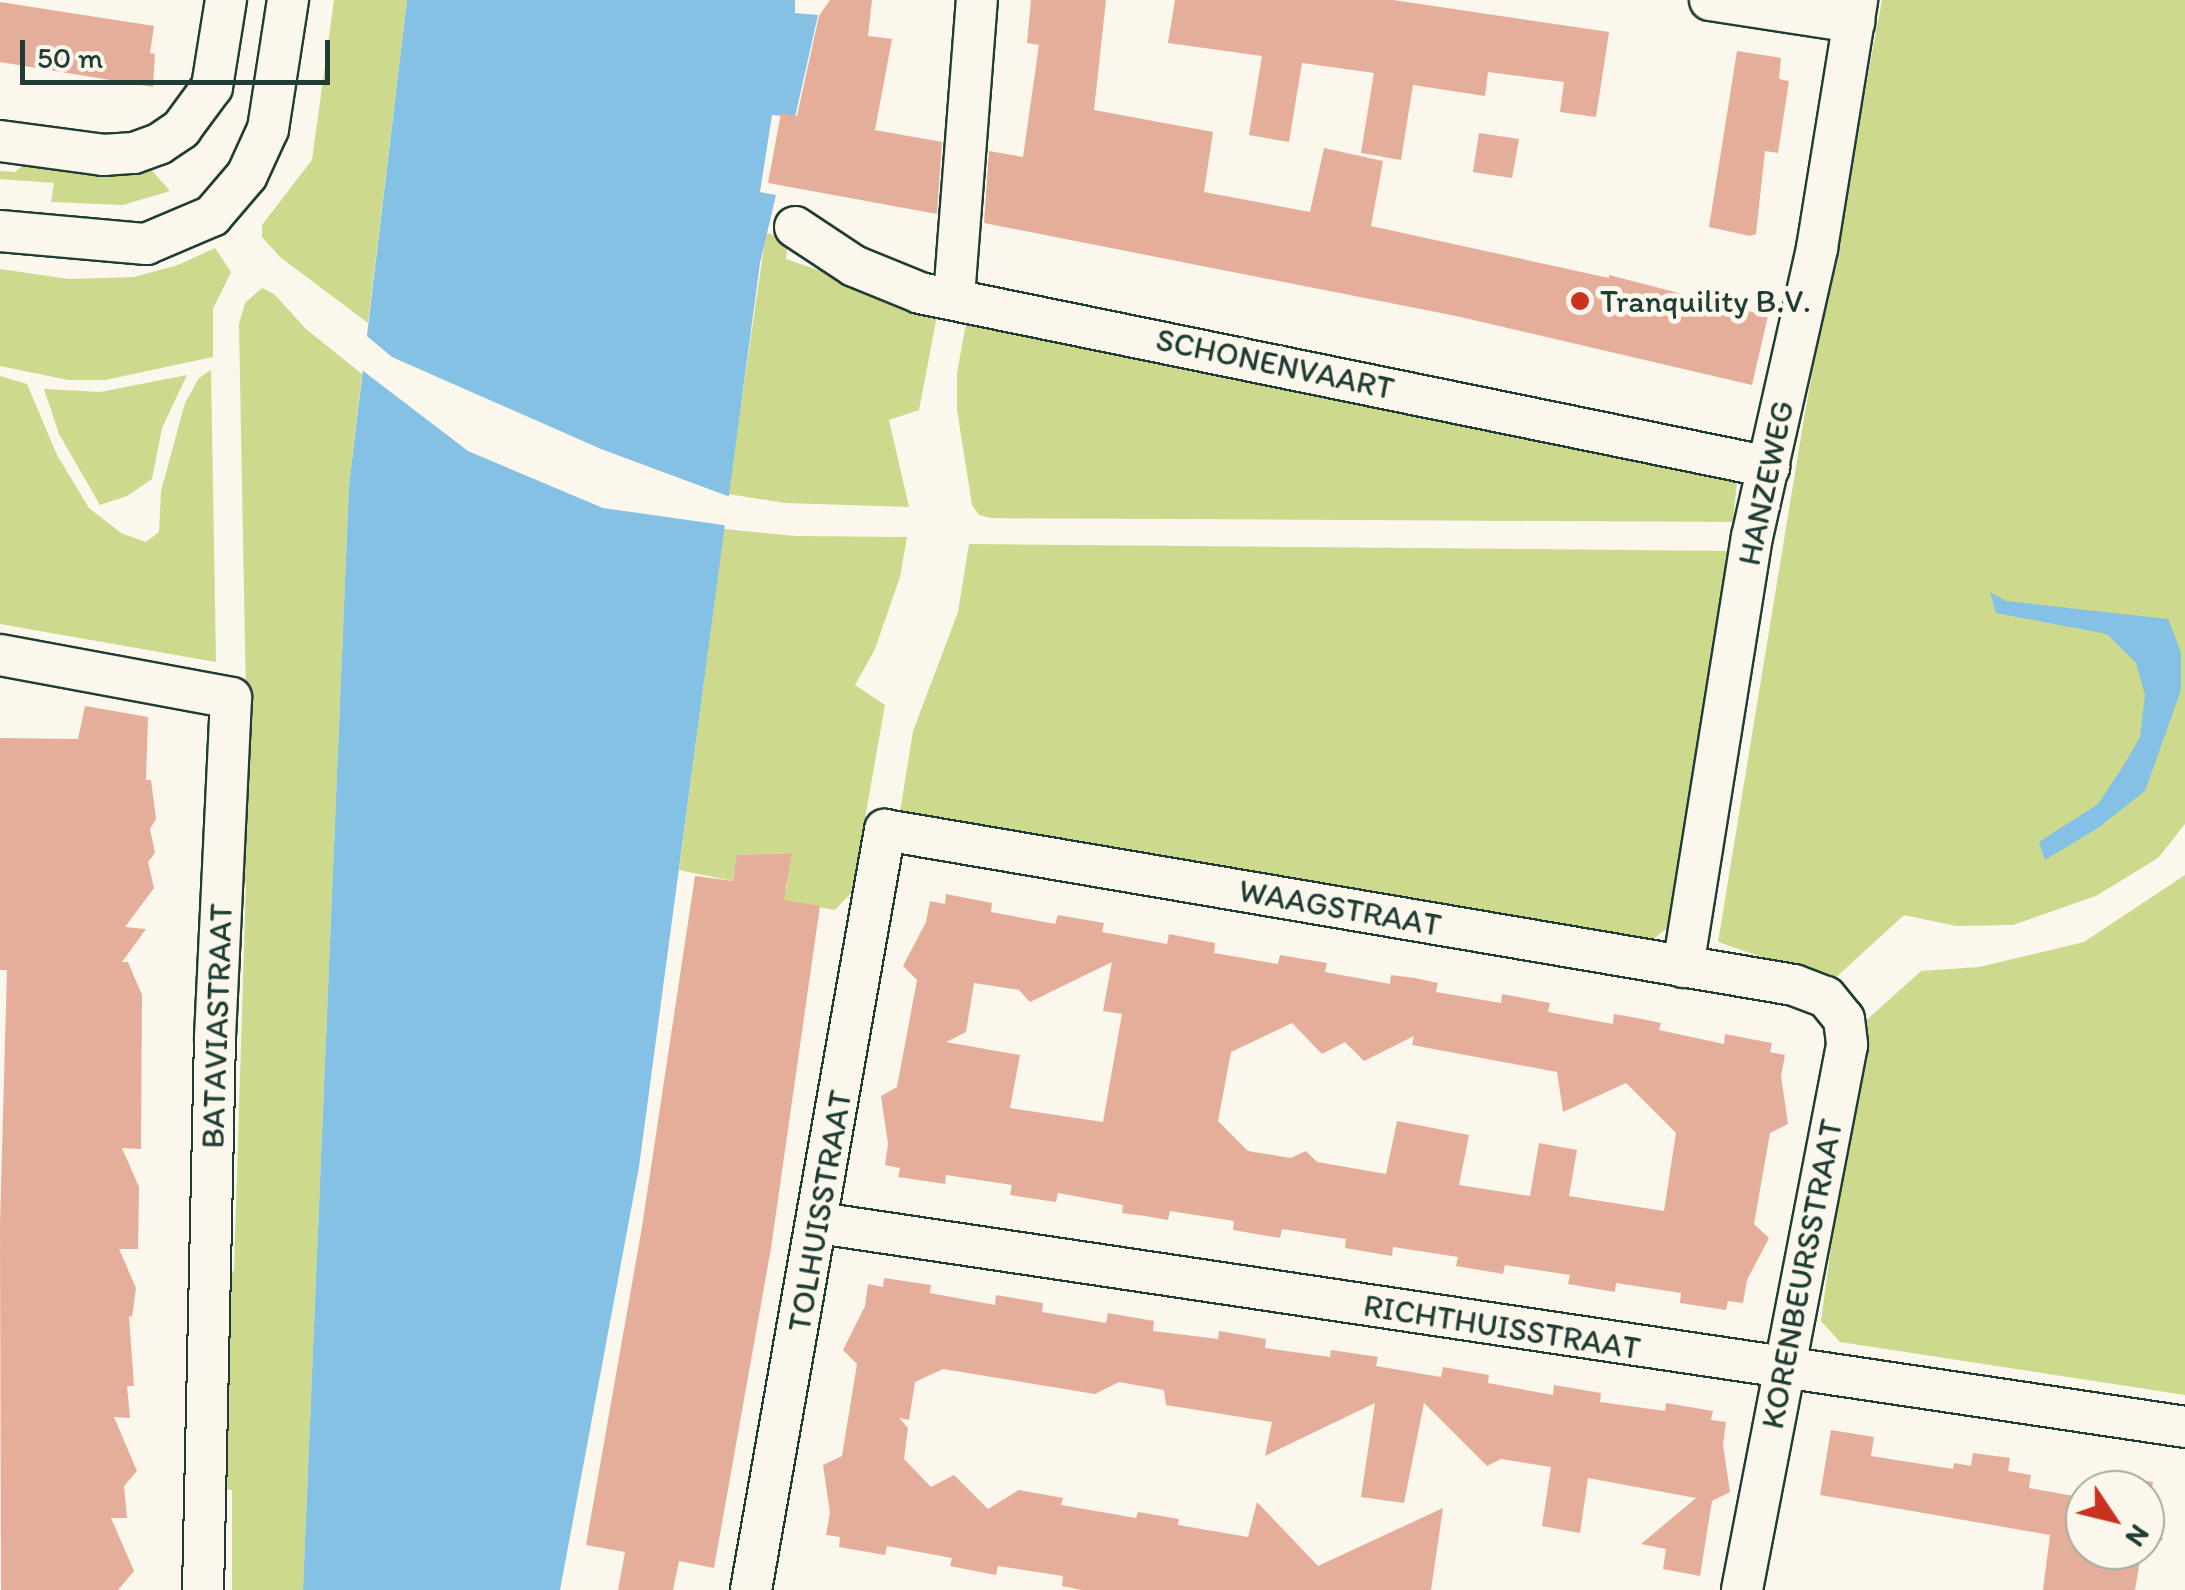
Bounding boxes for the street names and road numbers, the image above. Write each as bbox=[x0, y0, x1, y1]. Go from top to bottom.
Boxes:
street label: SCHONENVAART bbox=[1153, 320, 1397, 408]
street label: HANZEWEG bbox=[1730, 397, 1802, 569]
street label: WAAGSTRAAT bbox=[1236, 871, 1444, 945]
street label: BATAVIASTRAAT bbox=[194, 903, 240, 1149]
street label: TOLHUISSTRAAT bbox=[780, 1087, 860, 1335]
street label: KORENBEURSSTRAAT bbox=[1753, 1116, 1851, 1432]
street label: RICHTHUISSTRAAT bbox=[1361, 1286, 1643, 1368]

